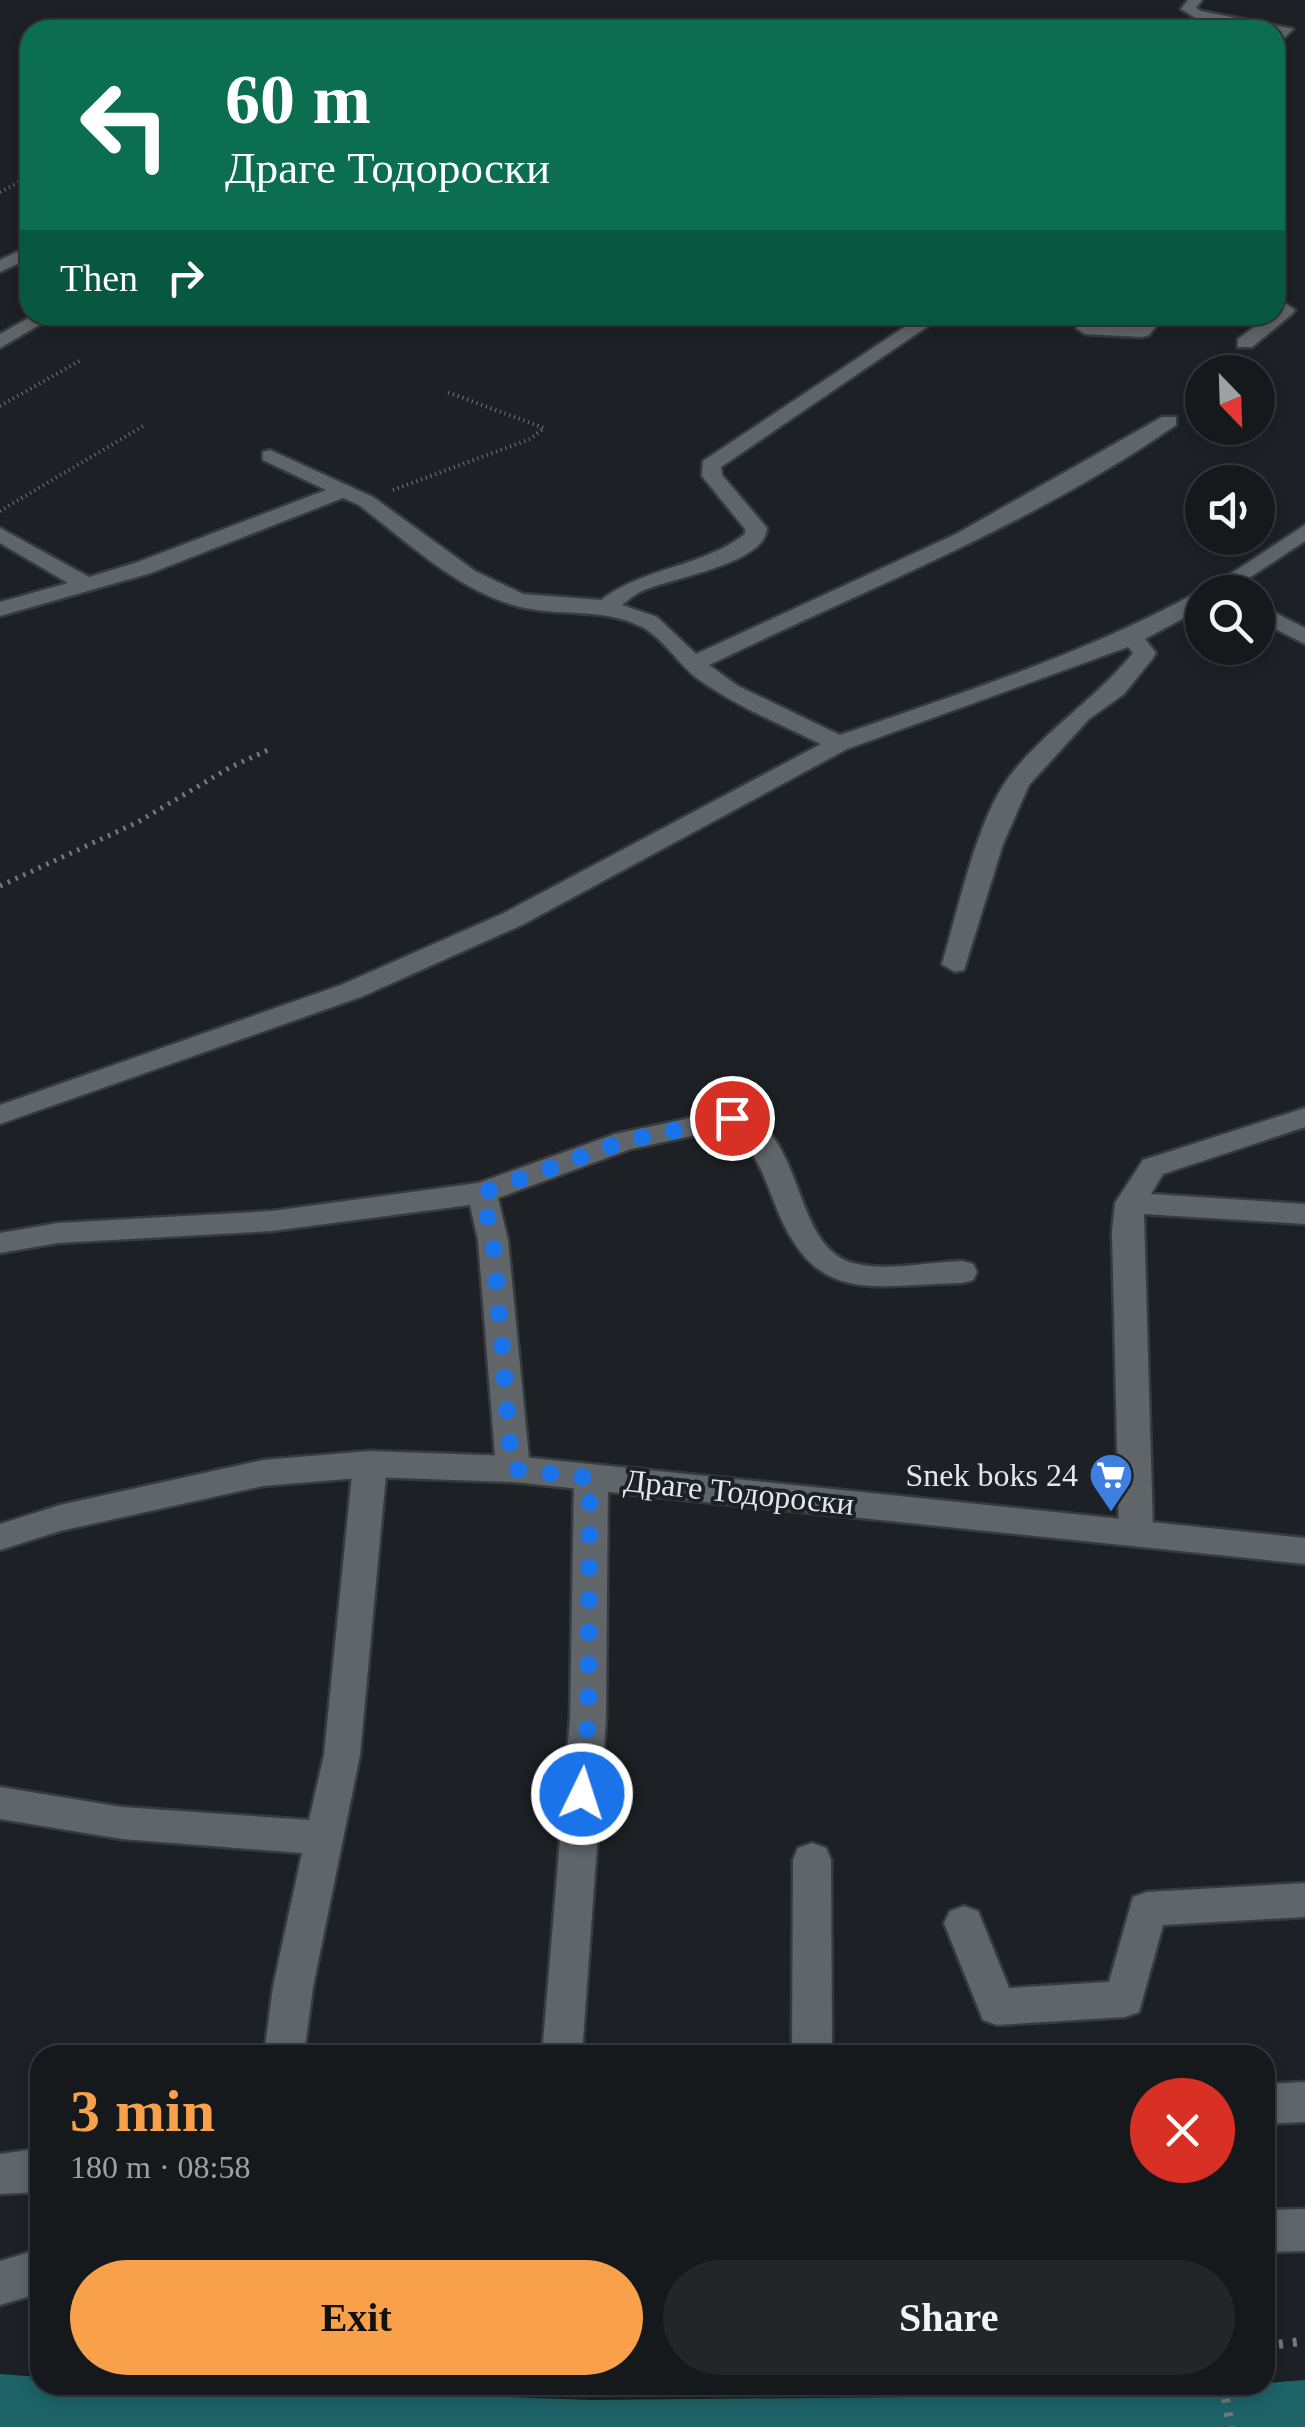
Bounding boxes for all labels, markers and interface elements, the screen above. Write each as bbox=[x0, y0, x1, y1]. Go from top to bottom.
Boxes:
icon: left bbox=[60, 60, 190, 190]
text: 60 m bbox=[225, 61, 371, 138]
text: Драге Тодороски bbox=[225, 143, 550, 193]
icon: right bbox=[158, 250, 213, 305]
text: Then bbox=[60, 257, 138, 299]
north arrow bbox=[1185, 355, 1275, 445]
map controls bbox=[1185, 355, 1275, 665]
button: sound bbox=[1185, 465, 1275, 555]
button: search bbox=[1185, 575, 1275, 665]
pin bbox=[690, 1076, 775, 1161]
icon: arrive bbox=[705, 1091, 760, 1146]
supermarket icon: Snek boks 24 bbox=[1088, 1452, 1134, 1513]
place label: Snek boks 24 bbox=[906, 1457, 1078, 1493]
street label: Драге Тодороски bbox=[622, 1462, 856, 1522]
position arrow bbox=[530, 1742, 634, 1846]
text: 3 min bbox=[70, 2078, 215, 2144]
button: close bbox=[1130, 2078, 1235, 2183]
text: 180 m · 08:58 bbox=[70, 2149, 250, 2185]
button: Exit bbox=[70, 2260, 643, 2375]
button: Share bbox=[663, 2260, 1235, 2375]

